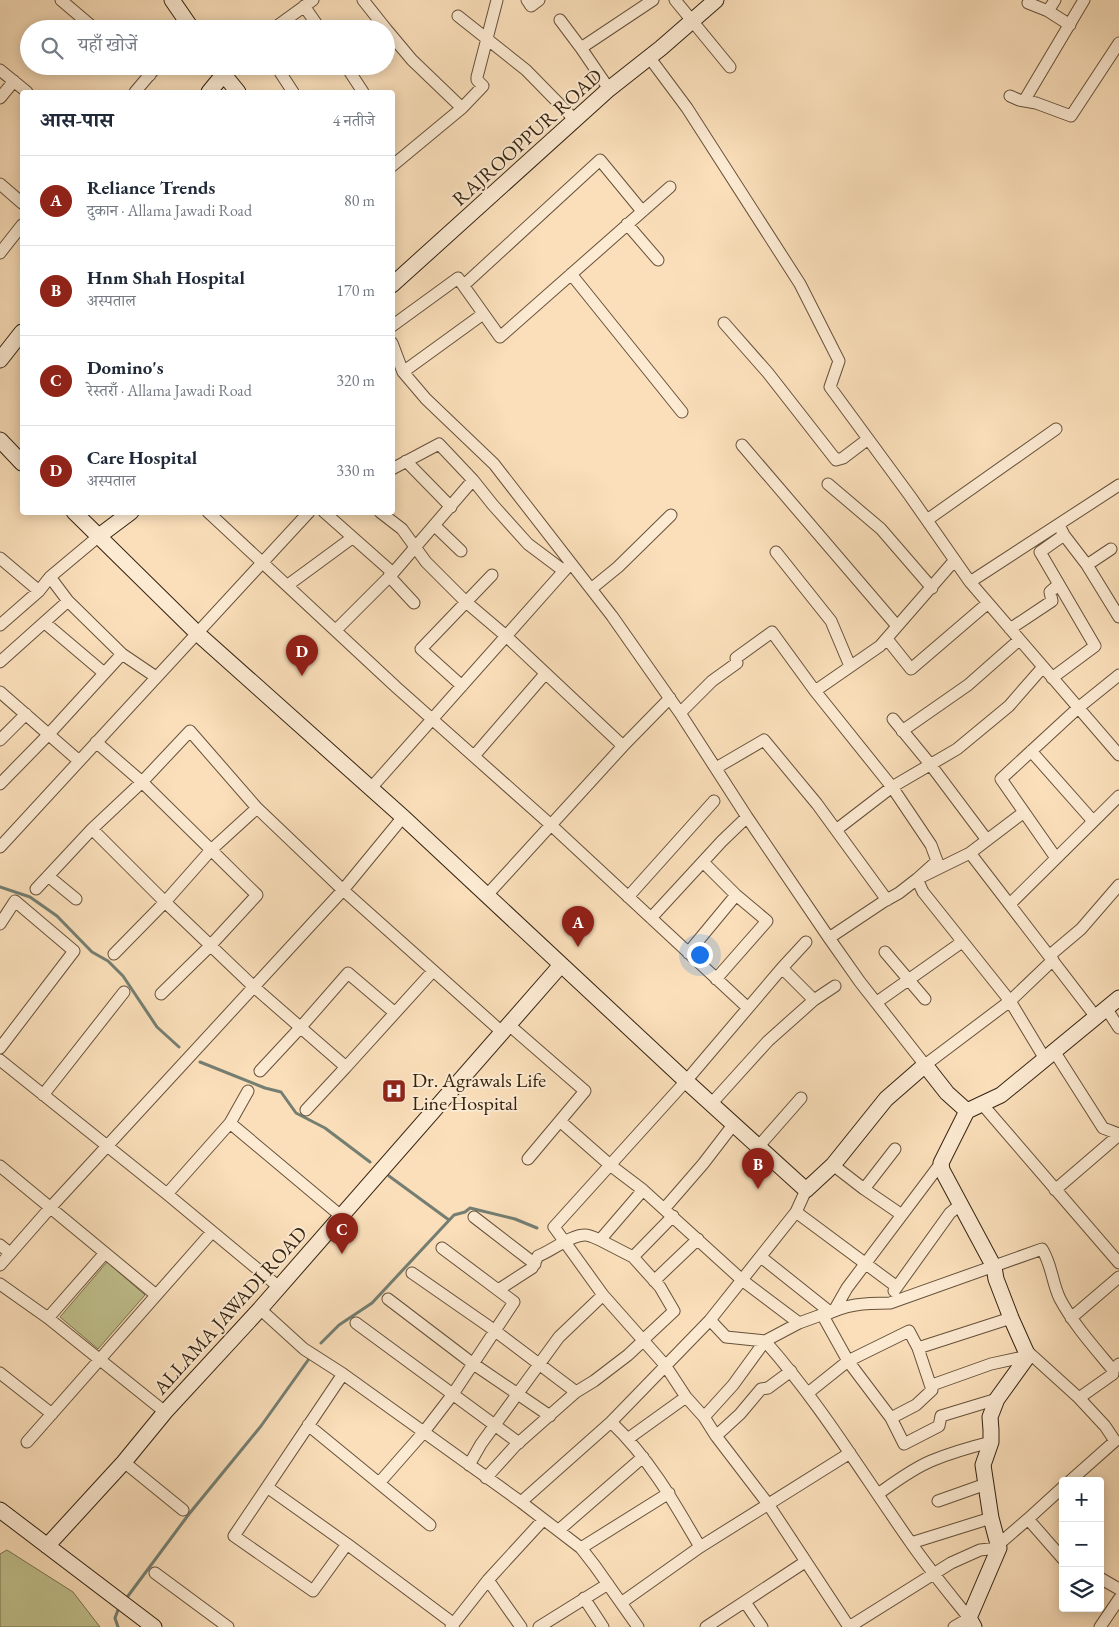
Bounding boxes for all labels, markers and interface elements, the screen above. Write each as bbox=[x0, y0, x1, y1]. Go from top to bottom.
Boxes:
search box bbox=[20, 20, 395, 75]
text: यहाँ खोजें bbox=[78, 32, 137, 57]
icon: search bbox=[38, 34, 66, 62]
street label: RAJROOPPUR ROAD bbox=[446, 63, 608, 211]
text: आस-पास bbox=[40, 106, 113, 133]
text: 4 नतीजे bbox=[333, 110, 375, 131]
text: Reliance Trends bbox=[87, 175, 215, 200]
text: A bbox=[50, 190, 62, 211]
text: 80 m bbox=[344, 190, 375, 211]
text: दुकान · Allama Jawadi Road bbox=[87, 200, 252, 221]
text: Hnm Shah Hospital bbox=[87, 265, 245, 290]
text: B bbox=[51, 280, 61, 301]
text: 170 m bbox=[336, 280, 375, 301]
text: अस्पताल bbox=[87, 290, 136, 311]
text: Domino's bbox=[87, 355, 164, 380]
text: C bbox=[50, 370, 62, 391]
text: 320 m bbox=[336, 370, 375, 391]
text: रेस्तराँ · Allama Jawadi Road bbox=[87, 380, 252, 401]
text: Care Hospital bbox=[87, 445, 197, 470]
text: D bbox=[50, 460, 62, 481]
text: 330 m bbox=[336, 460, 375, 481]
text: अस्पताल bbox=[87, 470, 136, 491]
pin: D bbox=[286, 635, 318, 676]
pin: A bbox=[562, 906, 594, 947]
your location bbox=[687, 942, 713, 968]
place label: Dr. Agrawals Life Line Hospital bbox=[412, 1067, 546, 1116]
hospital icon: Dr. Agrawals Life Line Hospital bbox=[381, 1078, 407, 1104]
pin: B bbox=[742, 1148, 774, 1189]
pin: C bbox=[326, 1213, 358, 1254]
street label: ALLAMA JAWADI ROAD bbox=[147, 1220, 313, 1400]
map controls bbox=[1059, 1477, 1104, 1612]
button: + bbox=[1059, 1477, 1104, 1522]
button: − bbox=[1059, 1522, 1104, 1567]
button: layers bbox=[1059, 1567, 1104, 1612]

